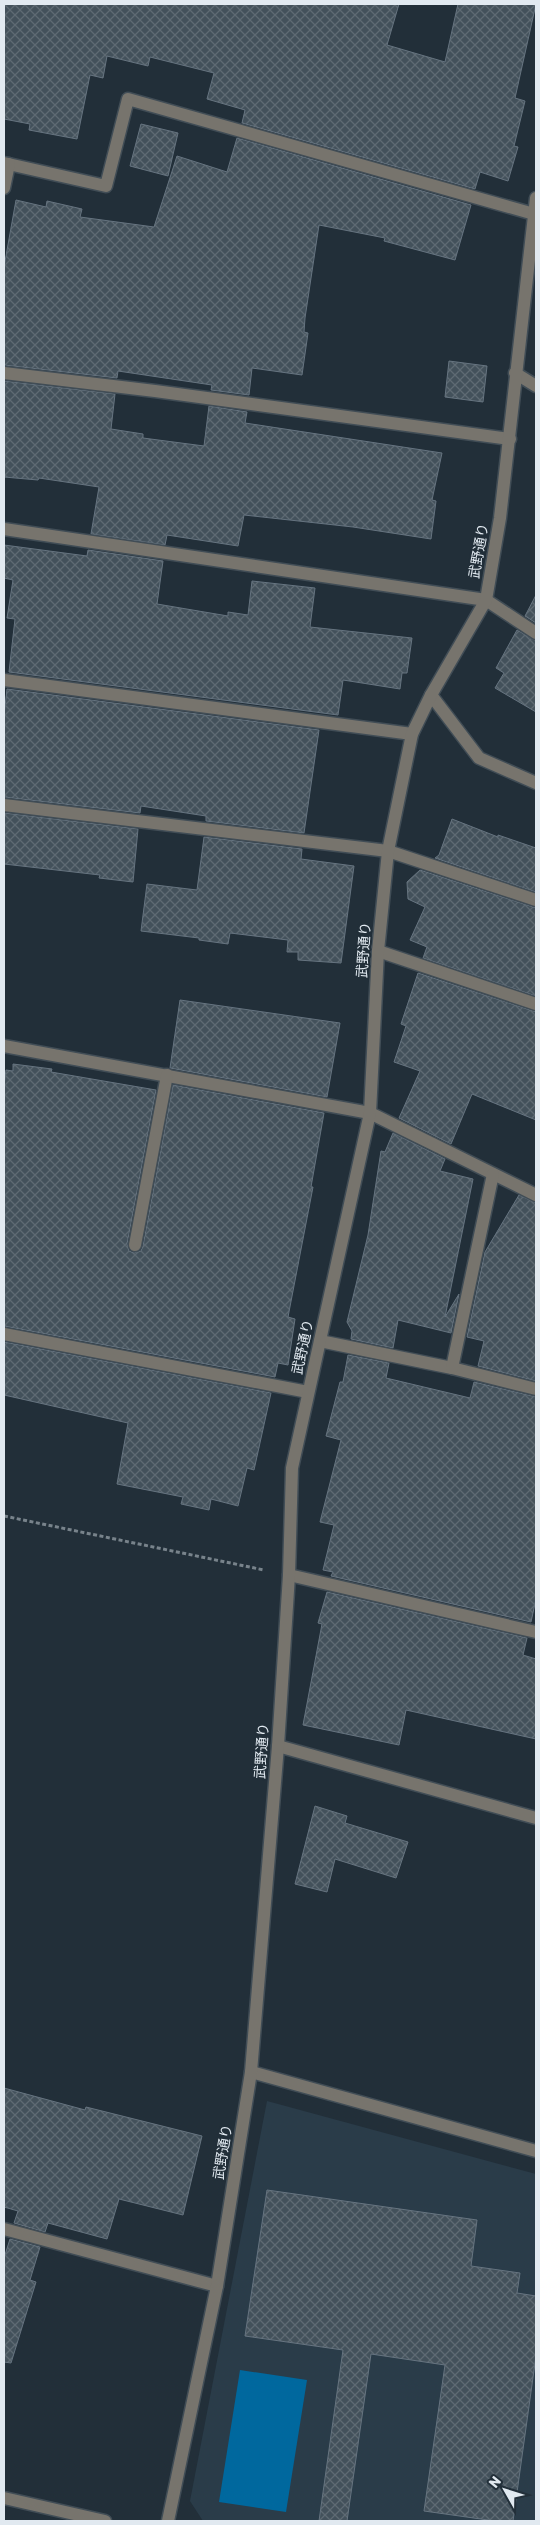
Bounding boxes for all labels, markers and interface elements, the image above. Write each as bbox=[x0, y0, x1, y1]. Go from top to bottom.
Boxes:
street label: 武野通り bbox=[466, 522, 492, 580]
street label: 武野通り bbox=[354, 921, 374, 979]
street label: 武野通り bbox=[289, 1318, 317, 1376]
street label: 武野通り bbox=[252, 1722, 272, 1780]
street label: 武野通り bbox=[210, 2123, 236, 2181]
north arrow bbox=[480, 2465, 530, 2515]
text: N bbox=[486, 2473, 505, 2491]

